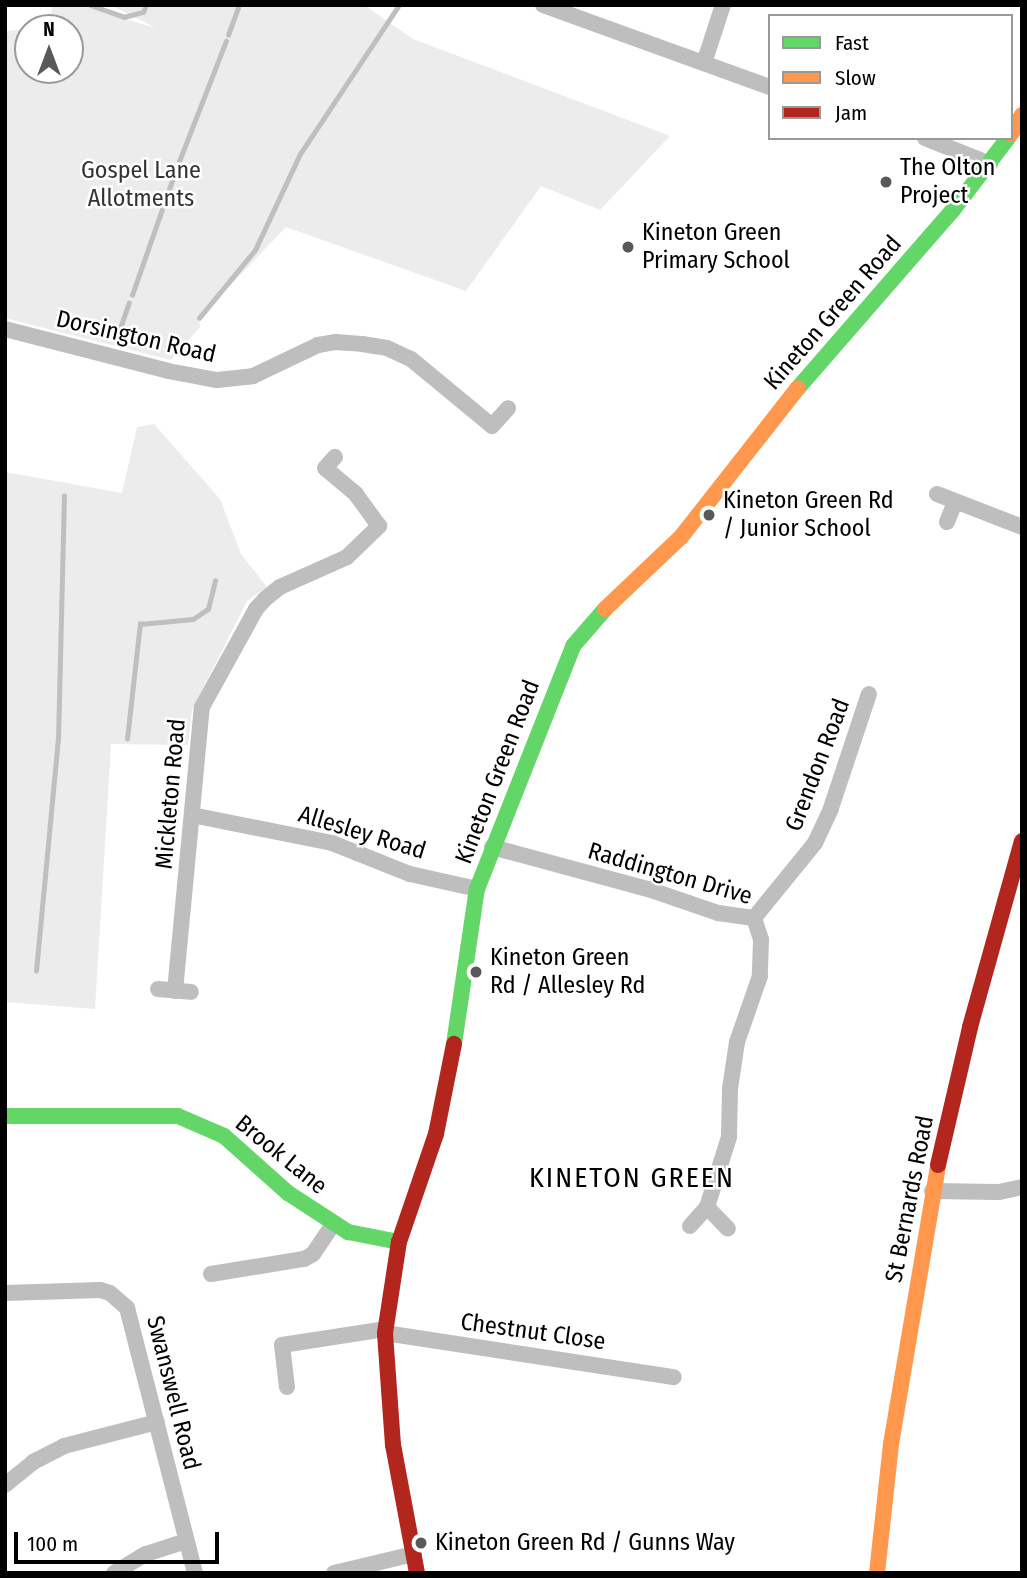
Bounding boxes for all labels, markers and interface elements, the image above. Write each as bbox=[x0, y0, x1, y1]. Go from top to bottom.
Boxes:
north arrow bbox=[14, 14, 84, 84]
legend bbox=[768, 14, 1013, 140]
text: N bbox=[43, 18, 55, 41]
text: Fast bbox=[835, 30, 869, 56]
text: Slow bbox=[835, 65, 876, 91]
text: Jam bbox=[835, 100, 867, 126]
place label: The Olton Project bbox=[900, 154, 995, 210]
park label: Gospel Lane Allotments bbox=[81, 157, 201, 213]
marker: The Olton Project bbox=[878, 174, 894, 190]
place label: Kineton Green Primary School bbox=[642, 219, 790, 275]
street label: Kineton Green Road bbox=[758, 230, 908, 396]
marker: Kineton Green Primary School bbox=[620, 239, 636, 255]
street label: Dorsington Road bbox=[53, 305, 219, 369]
place label: Kineton Green Rd / Junior School bbox=[723, 487, 894, 543]
marker: Kineton Green Rd / Junior School bbox=[701, 507, 717, 523]
street label: Kineton Green Road bbox=[450, 676, 546, 868]
street label: Grendon Road bbox=[780, 695, 856, 835]
street label: Mickleton Road bbox=[150, 718, 192, 870]
street label: Allesley Road bbox=[295, 800, 429, 866]
street label: Raddington Drive bbox=[585, 837, 755, 911]
place label: Kineton Green Rd / Allesley Rd bbox=[490, 944, 645, 1000]
marker: Kineton Green Rd / Allesley Rd bbox=[468, 964, 484, 980]
street label: Brook Lane bbox=[229, 1109, 333, 1201]
street label: St Bernards Road bbox=[880, 1113, 940, 1285]
district label: KINETON GREEN bbox=[531, 1161, 733, 1195]
street label: Chestnut Close bbox=[459, 1308, 607, 1356]
street label: Swanswell Road bbox=[140, 1313, 206, 1473]
scale bar bbox=[18, 1518, 222, 1562]
place label: Kineton Green Rd / Gunns Way bbox=[435, 1529, 735, 1557]
text: 100 m bbox=[27, 1531, 78, 1557]
marker: Kineton Green Rd / Gunns Way bbox=[413, 1535, 429, 1551]

